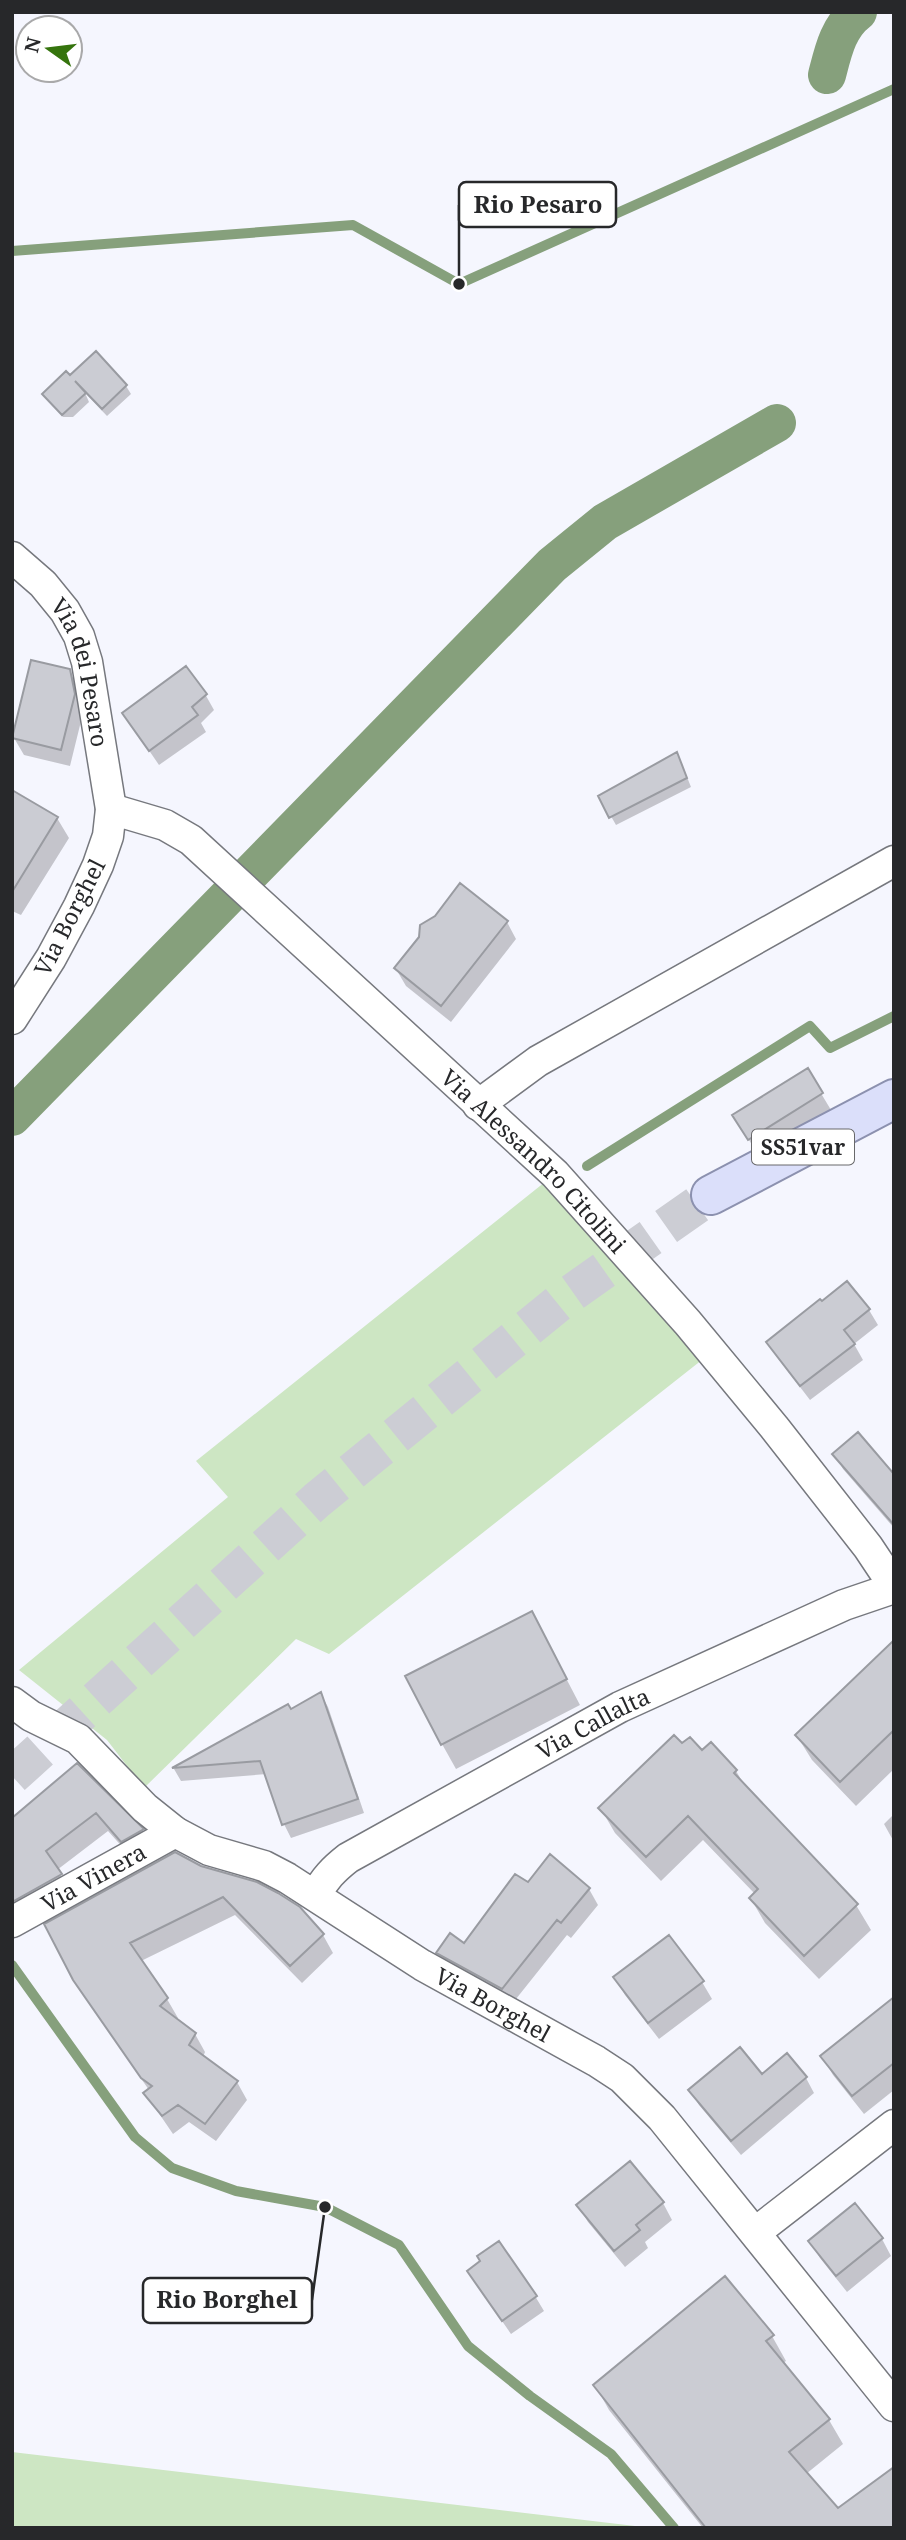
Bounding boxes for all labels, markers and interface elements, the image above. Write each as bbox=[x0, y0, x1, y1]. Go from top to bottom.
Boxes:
north arrow bbox=[14, 14, 84, 84]
text: N bbox=[18, 34, 47, 55]
callout: Rio Pesaro bbox=[459, 182, 616, 227]
text: Rio Pesaro bbox=[474, 187, 602, 220]
street label: Via dei Pesaro bbox=[44, 590, 117, 749]
street label: Via Borghel bbox=[26, 853, 112, 981]
street label: Via Alessandro Citolini bbox=[434, 1061, 634, 1260]
road number: SS51var bbox=[752, 1130, 854, 1164]
street label: Via Callalta bbox=[530, 1680, 655, 1766]
street label: Via Vinera bbox=[35, 1835, 152, 1919]
street label: Via Borghel bbox=[430, 1959, 557, 2049]
callout: Rio Borghel bbox=[143, 2278, 312, 2323]
text: Rio Borghel bbox=[156, 2282, 298, 2315]

